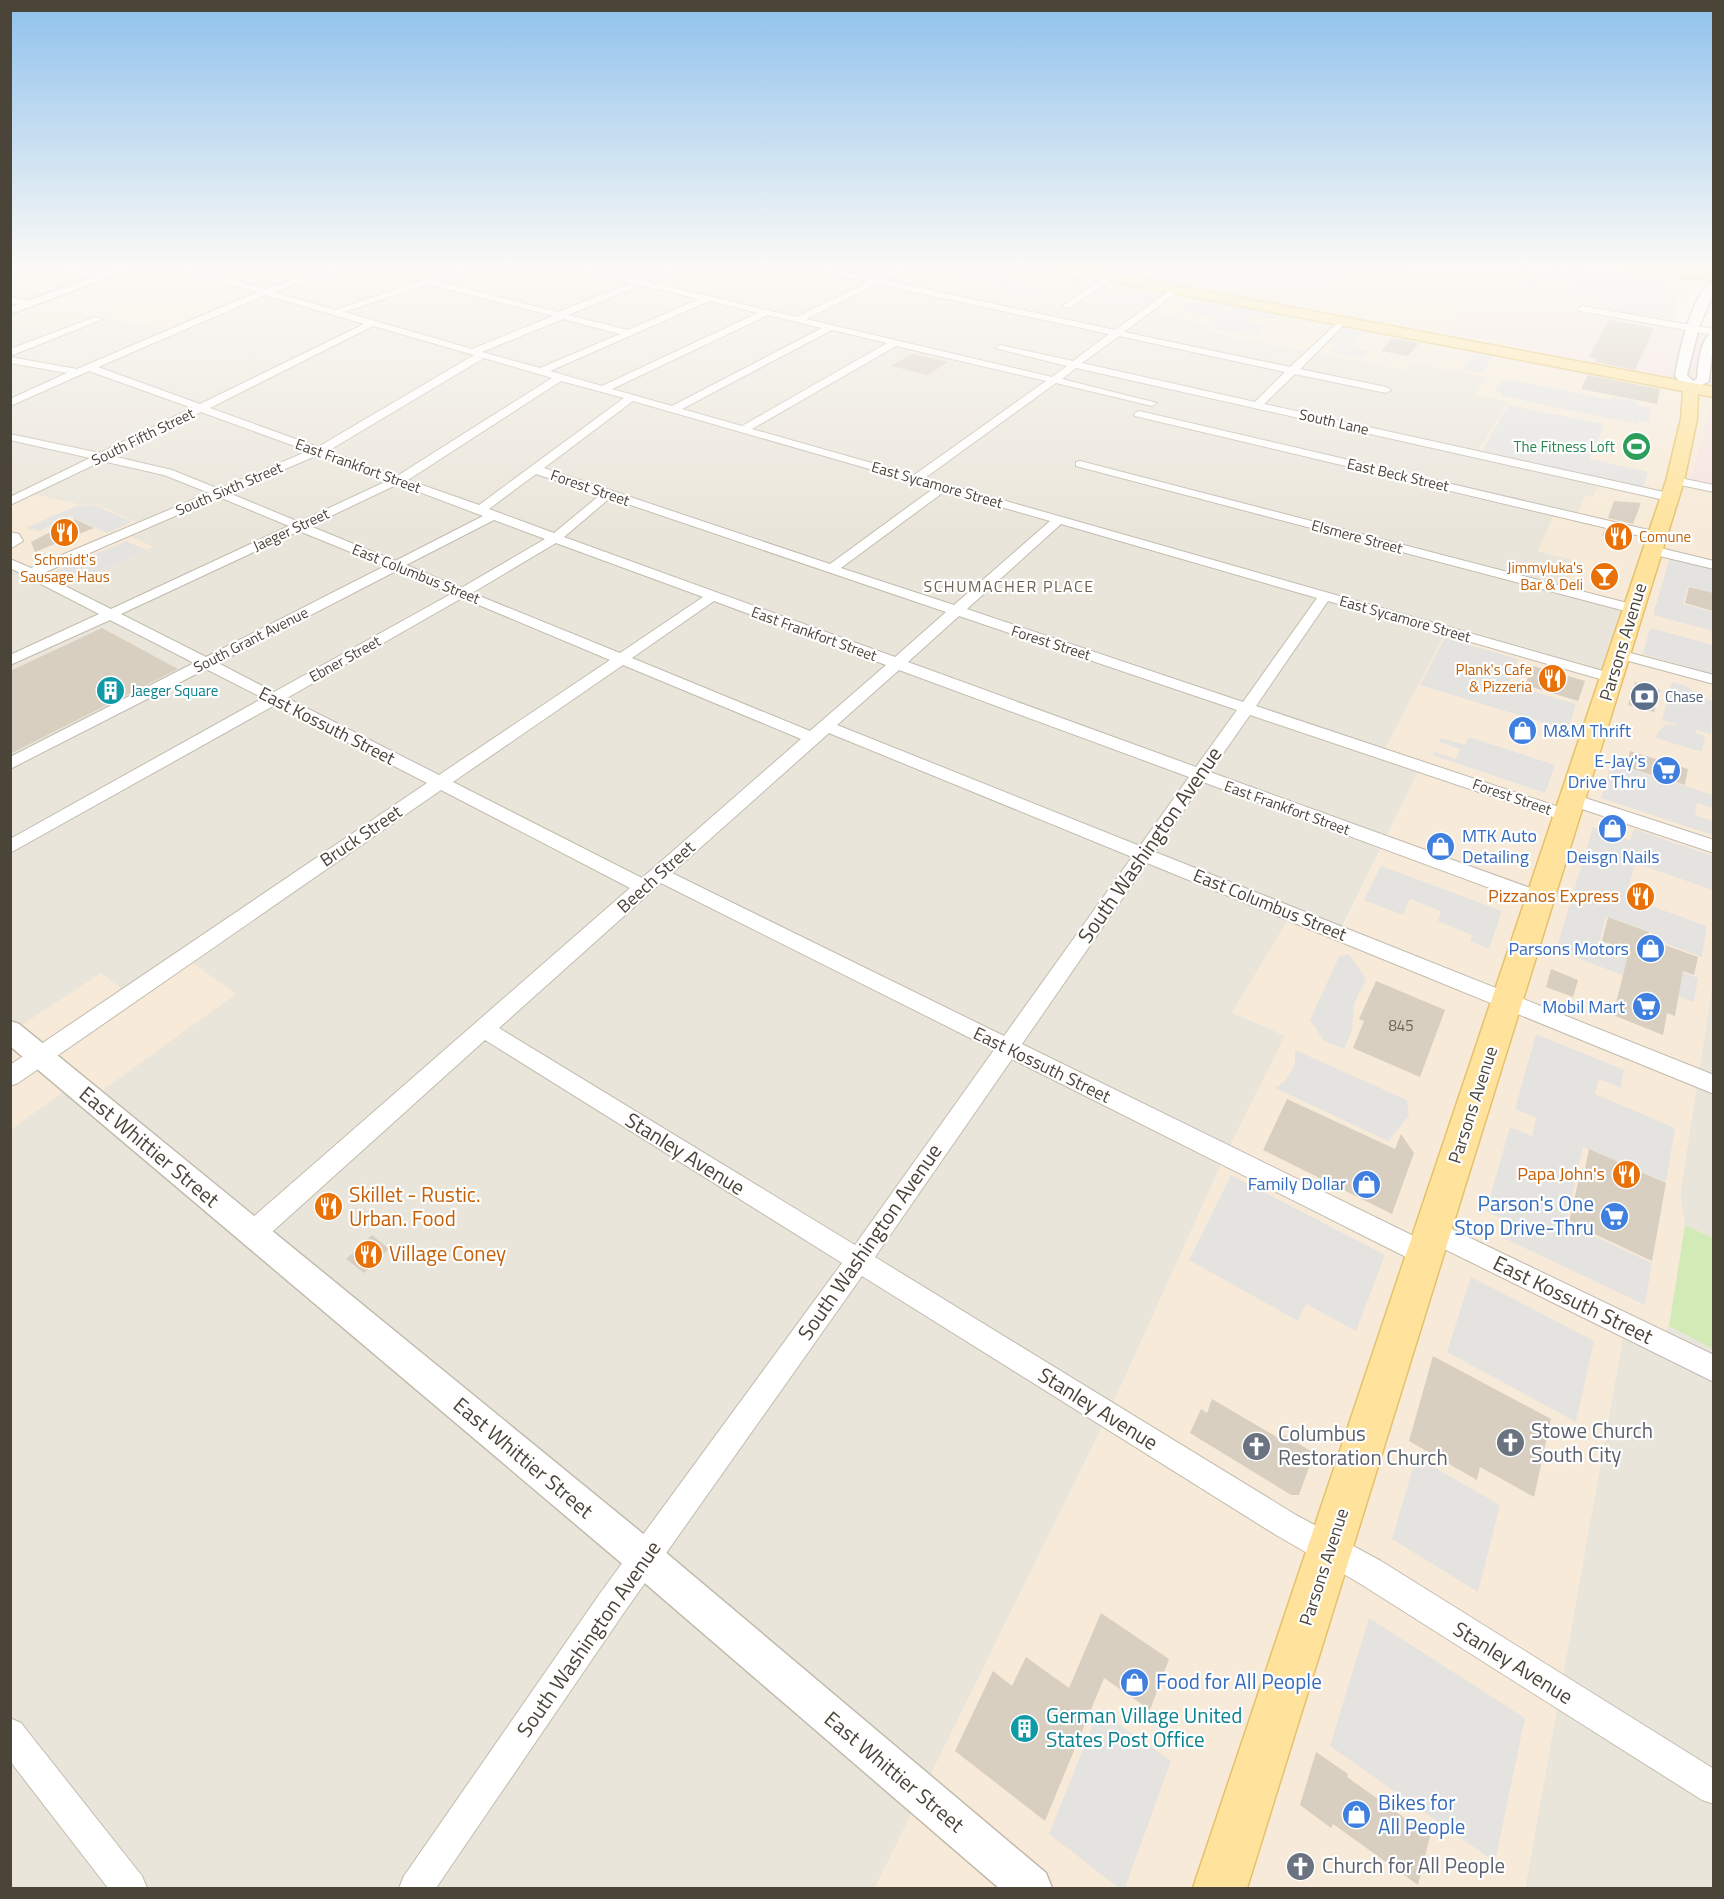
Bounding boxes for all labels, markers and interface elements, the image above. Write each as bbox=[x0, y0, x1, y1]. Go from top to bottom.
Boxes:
street label: South Fifth Street bbox=[87, 401, 199, 471]
street label: South Lane bbox=[1297, 402, 1371, 441]
sports icon: The Fitness Loft bbox=[1620, 431, 1652, 463]
street label: East Frankfort Street bbox=[292, 432, 425, 499]
place label: The Fitness Loft bbox=[1514, 435, 1616, 458]
street label: East Beck Street bbox=[1345, 452, 1452, 498]
street label: South Sixth Street bbox=[172, 455, 286, 521]
street label: East Sycamore Street bbox=[869, 455, 1006, 514]
street label: Forest Street bbox=[547, 463, 634, 512]
street label: Jaeger Street bbox=[249, 502, 333, 557]
street label: Elsmere Street bbox=[1309, 513, 1406, 560]
restaurant icon: Schmidt's Sausage Haus bbox=[49, 517, 81, 549]
restaurant icon: Comune bbox=[1602, 521, 1634, 553]
place label: Comune bbox=[1639, 525, 1691, 548]
street label: East Columbus Street bbox=[349, 537, 484, 610]
place label: Schmidt's Sausage Haus bbox=[20, 548, 110, 588]
place label: Jimmyluka's Bar & Deli bbox=[1507, 556, 1583, 596]
bar icon: Jimmyluka's Bar & Deli bbox=[1588, 561, 1620, 593]
district label: SCHUMACHER PLACE bbox=[923, 574, 1095, 598]
street label: Parsons Avenue bbox=[1592, 580, 1653, 704]
street label: East Sycamore Street bbox=[1337, 589, 1474, 648]
street label: East Frankfort Street bbox=[748, 600, 881, 667]
street label: South Grant Avenue bbox=[189, 601, 312, 678]
street label: Forest Street bbox=[1008, 619, 1095, 666]
street label: Ebner Street bbox=[305, 629, 386, 688]
place label: Plank's Cafe & Pizzeria bbox=[1455, 658, 1532, 698]
restaurant icon: Plank's Cafe & Pizzeria bbox=[1537, 663, 1569, 695]
building icon: Jaeger Square bbox=[94, 675, 126, 707]
place label: Jaeger Square bbox=[131, 679, 218, 702]
street label: East Kossuth Street bbox=[254, 680, 401, 772]
bank icon: Chase bbox=[1628, 681, 1660, 713]
place label: Chase bbox=[1665, 685, 1703, 708]
shop icon: M&M Thrift bbox=[1506, 715, 1538, 747]
place label: M&M Thrift bbox=[1543, 717, 1632, 744]
street label: South Washington Avenue bbox=[1069, 740, 1229, 949]
place label: E-Jay's Drive Thru bbox=[1568, 747, 1646, 795]
supermarket icon: E-Jay's Drive Thru bbox=[1651, 755, 1683, 787]
street label: Forest Street bbox=[1469, 772, 1556, 821]
street label: East Frankfort Street bbox=[1221, 774, 1354, 841]
street label: Bruck Street bbox=[314, 798, 408, 873]
shop icon: Deisgn Nails bbox=[1597, 812, 1629, 844]
place label: MTK Auto Detailing bbox=[1462, 822, 1537, 870]
shop icon: MTK Auto Detailing bbox=[1425, 830, 1457, 862]
street label: Beech Street bbox=[611, 834, 701, 919]
place label: Deisgn Nails bbox=[1566, 843, 1660, 870]
street label: East Columbus Street bbox=[1189, 861, 1352, 948]
restaurant icon: Pizzanos Express bbox=[1624, 880, 1656, 912]
place label: Pizzanos Express bbox=[1488, 882, 1619, 909]
shop icon: Parsons Motors bbox=[1634, 933, 1666, 965]
place label: Parsons Motors bbox=[1508, 935, 1629, 962]
supermarket icon: Mobil Mart bbox=[1630, 991, 1662, 1023]
place label: Mobil Mart bbox=[1542, 993, 1626, 1020]
house number: 845 bbox=[1388, 1014, 1414, 1037]
street label: East Kossuth Street bbox=[969, 1020, 1116, 1110]
street label: Parsons Avenue bbox=[1441, 1043, 1504, 1167]
street label: East Whittier Street bbox=[73, 1078, 227, 1215]
street label: Stanley Avenue bbox=[619, 1104, 752, 1203]
street label: South Washington Avenue bbox=[789, 1137, 949, 1346]
restaurant icon: Papa John's bbox=[1610, 1158, 1642, 1190]
place label: Papa John's bbox=[1517, 1160, 1605, 1187]
shop icon: Family Dollar bbox=[1351, 1168, 1383, 1200]
place label: Family Dollar bbox=[1248, 1170, 1346, 1197]
place label: Skillet - Rustic. Urban. Food bbox=[349, 1178, 481, 1234]
place label: Parson's One Stop Drive-Thru bbox=[1454, 1187, 1594, 1243]
restaurant icon: Skillet - Rustic. Urban. Food bbox=[312, 1191, 344, 1223]
supermarket icon: Parson's One Stop Drive-Thru bbox=[1599, 1200, 1631, 1232]
place label: Village Coney bbox=[389, 1237, 506, 1269]
restaurant icon: Village Coney bbox=[352, 1238, 384, 1270]
street label: East Kossuth Street bbox=[1488, 1246, 1660, 1352]
street label: Stanley Avenue bbox=[1032, 1359, 1165, 1458]
street label: East Whittier Street bbox=[447, 1389, 601, 1526]
place label: Stowe Church South City bbox=[1531, 1414, 1653, 1470]
place label: Columbus Restoration Church bbox=[1278, 1417, 1448, 1473]
church icon: Stowe Church South City bbox=[1494, 1427, 1526, 1459]
church icon: Columbus Restoration Church bbox=[1241, 1430, 1273, 1462]
street label: Parsons Avenue bbox=[1292, 1505, 1355, 1629]
street label: South Washington Avenue bbox=[508, 1534, 668, 1743]
street label: Stanley Avenue bbox=[1447, 1613, 1580, 1712]
place label: Food for All People bbox=[1156, 1665, 1322, 1697]
shop icon: Food for All People bbox=[1119, 1666, 1151, 1698]
place label: German Village United States Post Office bbox=[1046, 1699, 1242, 1755]
street label: East Whittier Street bbox=[818, 1703, 972, 1840]
building icon: German Village United States Post Office bbox=[1009, 1712, 1041, 1744]
place label: Bikes for All People bbox=[1378, 1786, 1465, 1842]
shop icon: Bikes for All People bbox=[1341, 1799, 1373, 1831]
place label: Church for All People bbox=[1322, 1849, 1505, 1881]
church icon: Church for All People bbox=[1285, 1850, 1317, 1882]

